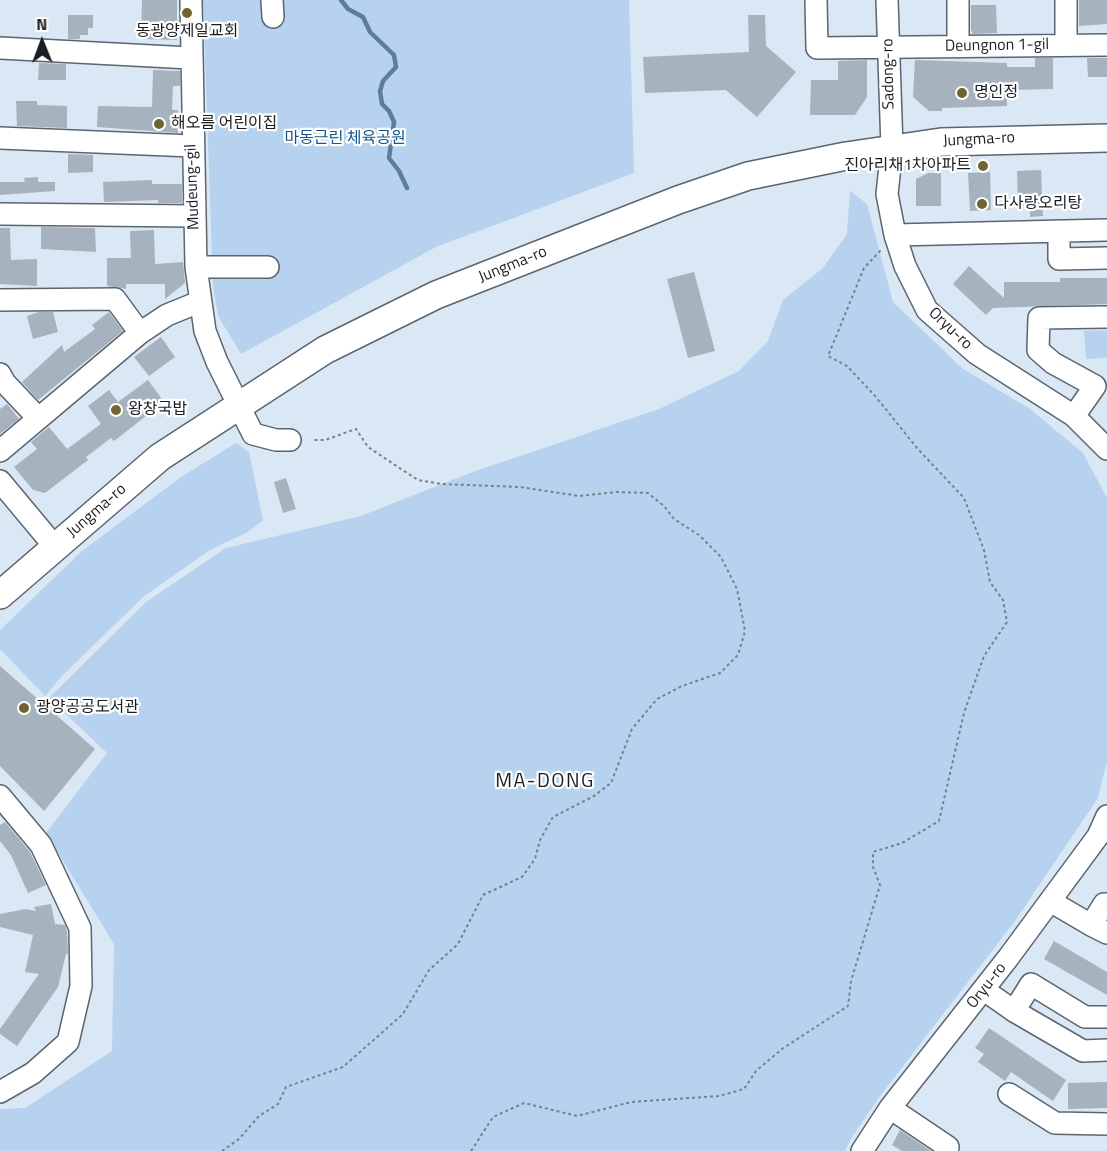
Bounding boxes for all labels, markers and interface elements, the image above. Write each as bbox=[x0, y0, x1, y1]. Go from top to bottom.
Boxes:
marker: 동광양제일교회 bbox=[180, 6, 194, 20]
north arrow bbox=[12, 12, 72, 72]
text: N bbox=[36, 12, 47, 36]
place label: 동광양제일교회 bbox=[135, 22, 239, 42]
street label: Deungnon 1-gil bbox=[945, 35, 1049, 57]
street label: Sadong-ro bbox=[879, 38, 899, 110]
place label: 명인정 bbox=[974, 83, 1018, 103]
marker: 명인정 bbox=[955, 86, 969, 100]
place label: 해오름 어린이집 bbox=[171, 114, 278, 134]
marker: 해오름 어린이집 bbox=[152, 117, 166, 131]
park label: 마동근린 체육공원 bbox=[284, 129, 406, 149]
street label: Jungma-ro bbox=[942, 129, 1016, 151]
street label: Mudeung-gil bbox=[182, 144, 204, 230]
place label: 진아리채1차아파트 bbox=[844, 156, 971, 176]
marker: 진아리채1차아파트 bbox=[976, 159, 990, 173]
place label: 다사랑오리탕 bbox=[994, 194, 1082, 214]
marker: 다사랑오리탕 bbox=[975, 197, 989, 211]
street label: Jungma-ro bbox=[476, 243, 550, 287]
street label: Oryu-ro bbox=[924, 304, 976, 354]
place label: 왕창국밥 bbox=[128, 400, 187, 420]
marker: 왕창국밥 bbox=[109, 403, 123, 417]
street label: Jungma-ro bbox=[63, 480, 131, 542]
place label: 광양공공도서관 bbox=[36, 698, 139, 718]
marker: 광양공공도서관 bbox=[17, 701, 31, 715]
district label: MA-DONG bbox=[495, 770, 595, 794]
street label: Oryu-ro bbox=[963, 959, 1011, 1013]

